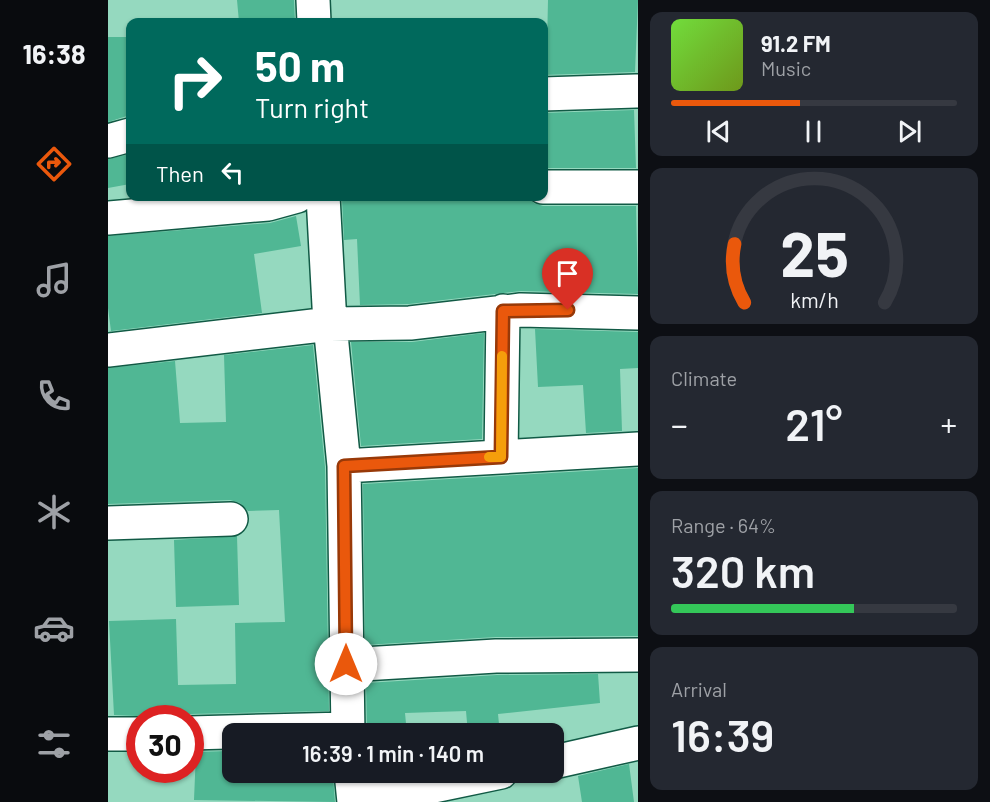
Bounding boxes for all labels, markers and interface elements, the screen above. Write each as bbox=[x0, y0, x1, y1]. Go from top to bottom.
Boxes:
text: 91.2 FM bbox=[761, 30, 831, 56]
text: 16:38 bbox=[22, 37, 86, 69]
text: 50 m bbox=[255, 40, 345, 90]
icon: right bbox=[156, 42, 234, 120]
text: Music bbox=[761, 56, 811, 80]
text: Turn right bbox=[255, 91, 369, 123]
icon: previous bbox=[702, 115, 735, 148]
icon: pause bbox=[797, 115, 830, 148]
icon: next bbox=[893, 115, 926, 148]
icon: directions bbox=[33, 143, 75, 185]
icon: left bbox=[216, 156, 249, 189]
text: Then bbox=[156, 160, 204, 186]
text: 25 bbox=[780, 215, 848, 289]
pin bbox=[542, 248, 593, 310]
icon: arrive bbox=[551, 257, 584, 290]
icon: music bbox=[33, 259, 75, 301]
text: km/h bbox=[790, 287, 838, 312]
text: Climate bbox=[671, 366, 737, 390]
icon: phone bbox=[33, 375, 75, 417]
text: 21° bbox=[785, 396, 843, 450]
text: − bbox=[671, 404, 688, 444]
text: + bbox=[940, 404, 957, 444]
icon: climate bbox=[33, 491, 75, 533]
text: Range · 64% bbox=[671, 513, 776, 537]
text: 320 km bbox=[671, 543, 815, 597]
icon: car bbox=[33, 607, 75, 649]
position arrow bbox=[314, 632, 378, 696]
text: Arrival bbox=[671, 677, 727, 701]
speed limit sign: 30 bbox=[126, 705, 204, 783]
text: 16:39 bbox=[671, 707, 774, 761]
icon: filters bbox=[33, 723, 75, 765]
text: 16:39 · 1 min · 140 m bbox=[302, 740, 484, 766]

